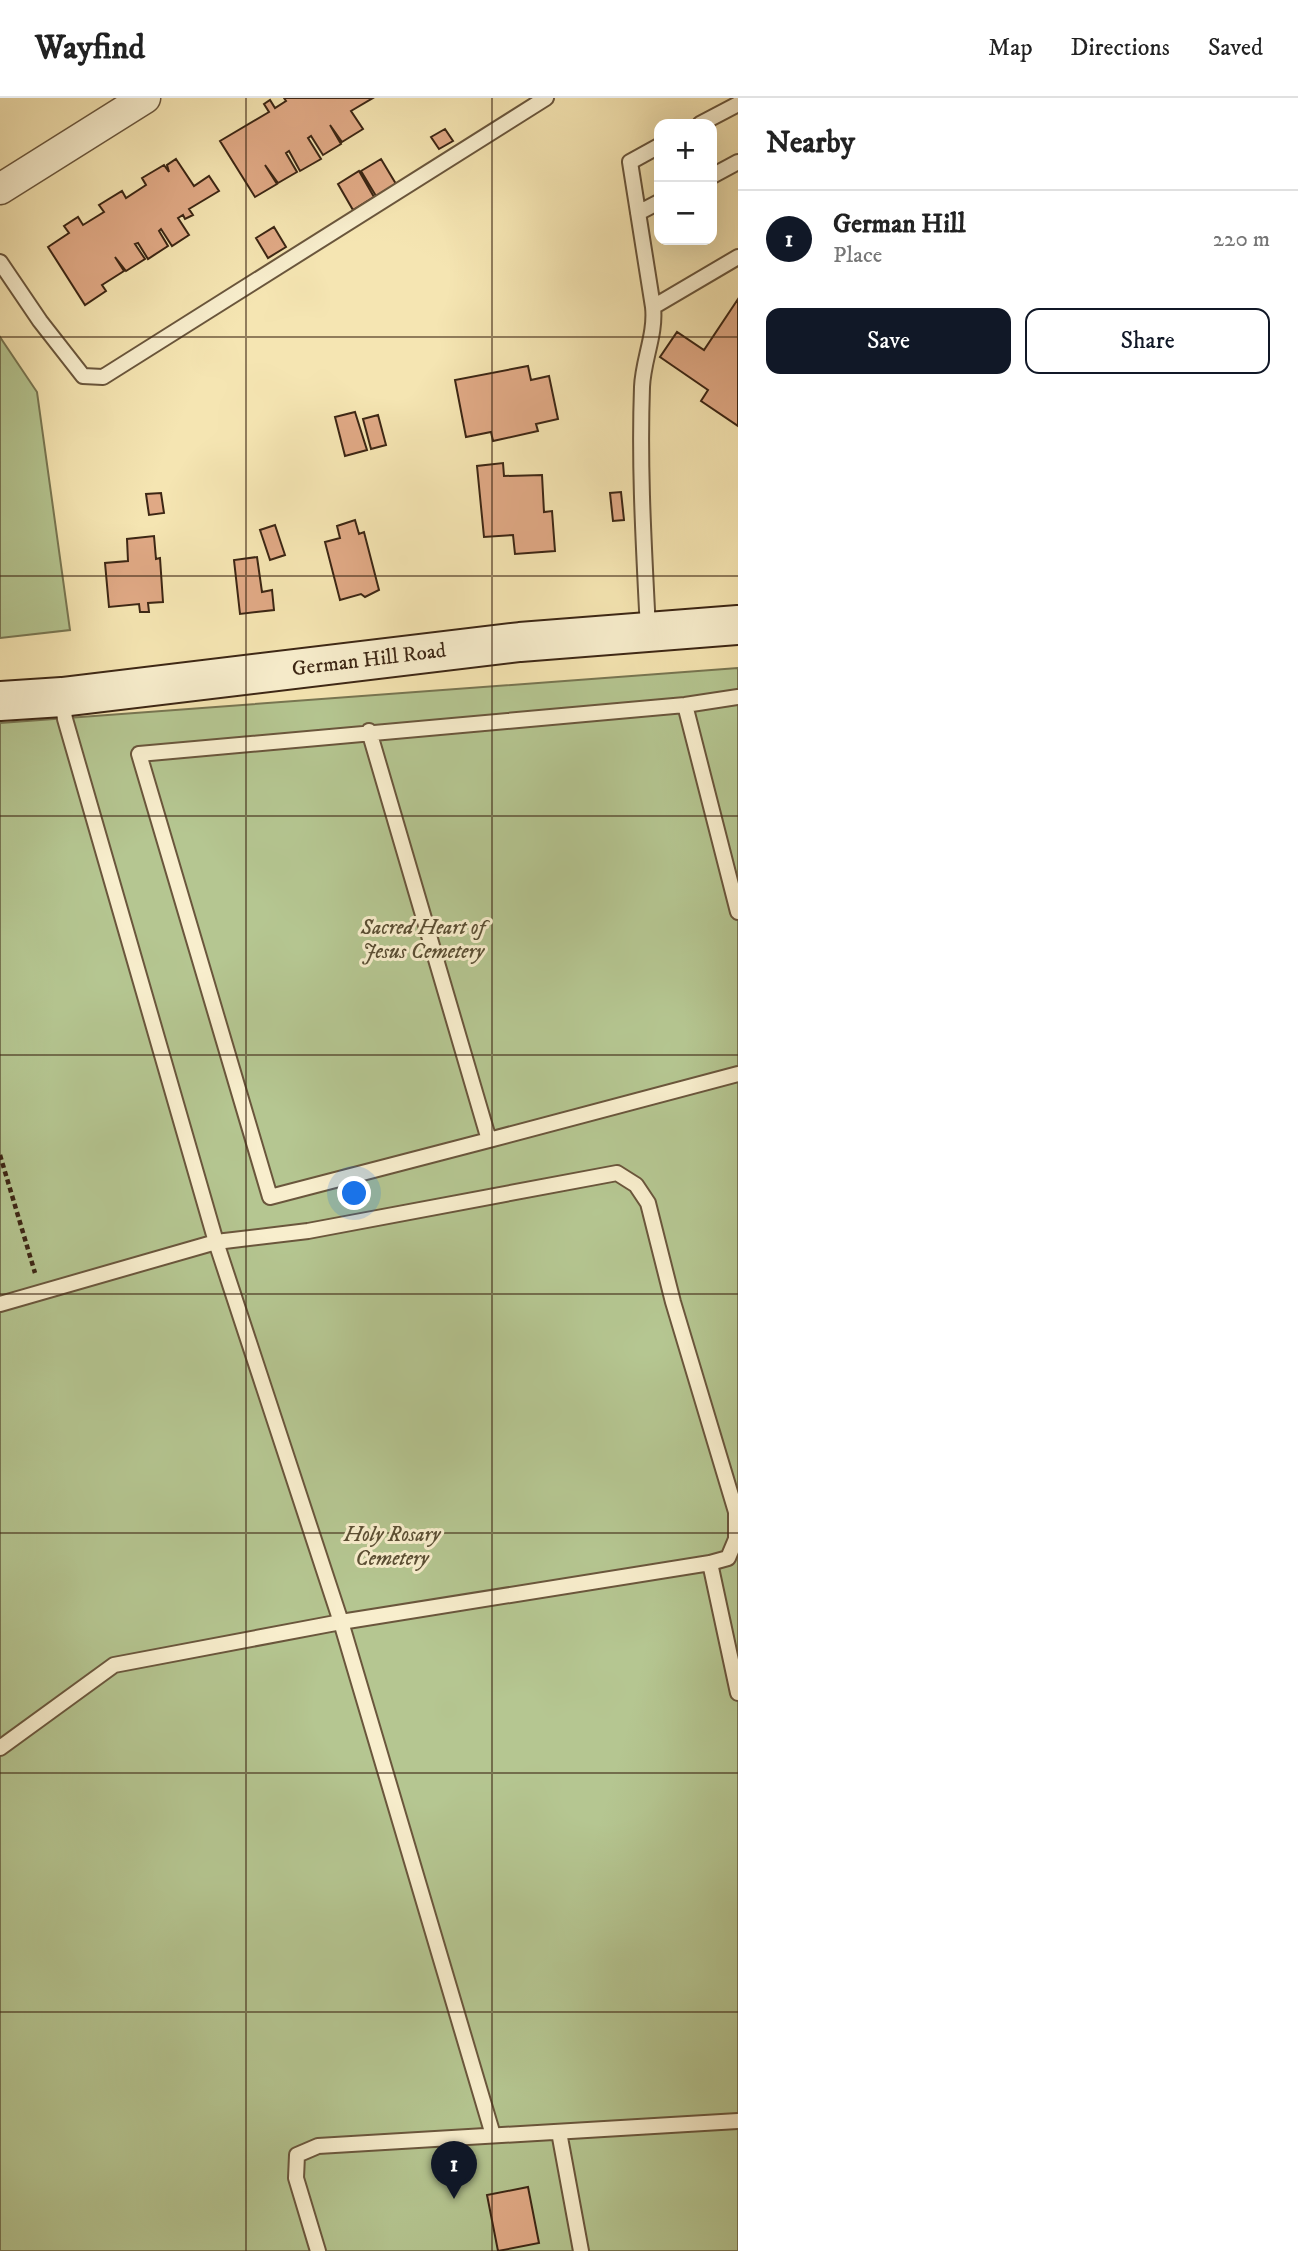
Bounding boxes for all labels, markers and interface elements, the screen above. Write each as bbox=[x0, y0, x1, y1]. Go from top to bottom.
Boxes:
text: Wayfind bbox=[35, 28, 145, 69]
text: Map bbox=[988, 33, 1033, 63]
text: Directions bbox=[1071, 33, 1170, 63]
text: Saved bbox=[1208, 33, 1263, 63]
map controls bbox=[654, 119, 717, 245]
button: + bbox=[654, 119, 717, 182]
text: Nearby bbox=[766, 125, 855, 162]
button: − bbox=[654, 182, 717, 245]
text: German Hill bbox=[833, 208, 966, 241]
text: 1 bbox=[785, 225, 793, 254]
text: 220 m bbox=[1213, 225, 1270, 254]
text: Place bbox=[833, 241, 882, 270]
button: Save bbox=[766, 308, 1011, 374]
button: Share bbox=[1025, 308, 1270, 374]
street label: German Hill Road bbox=[290, 638, 448, 682]
park label: Sacred Heart of Jesus Cemetery bbox=[360, 915, 490, 965]
your location bbox=[337, 1176, 371, 1210]
park label: Holy Rosary Cemetery bbox=[343, 1522, 442, 1572]
pin: 1 bbox=[431, 2141, 477, 2199]

